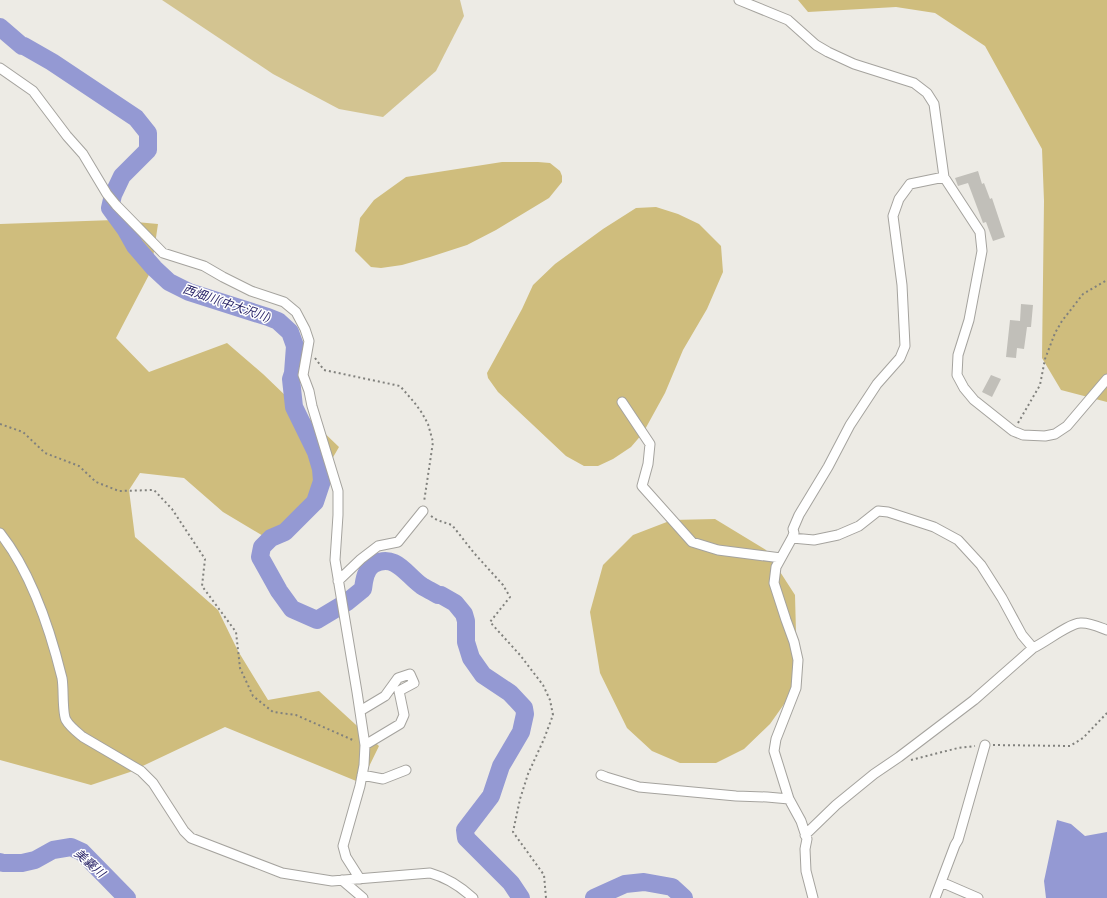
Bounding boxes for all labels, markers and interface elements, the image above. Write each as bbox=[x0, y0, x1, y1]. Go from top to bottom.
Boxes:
water label: 西畑川(中大沢川) bbox=[181, 281, 273, 325]
water label: 美嚢川 bbox=[71, 846, 110, 882]

